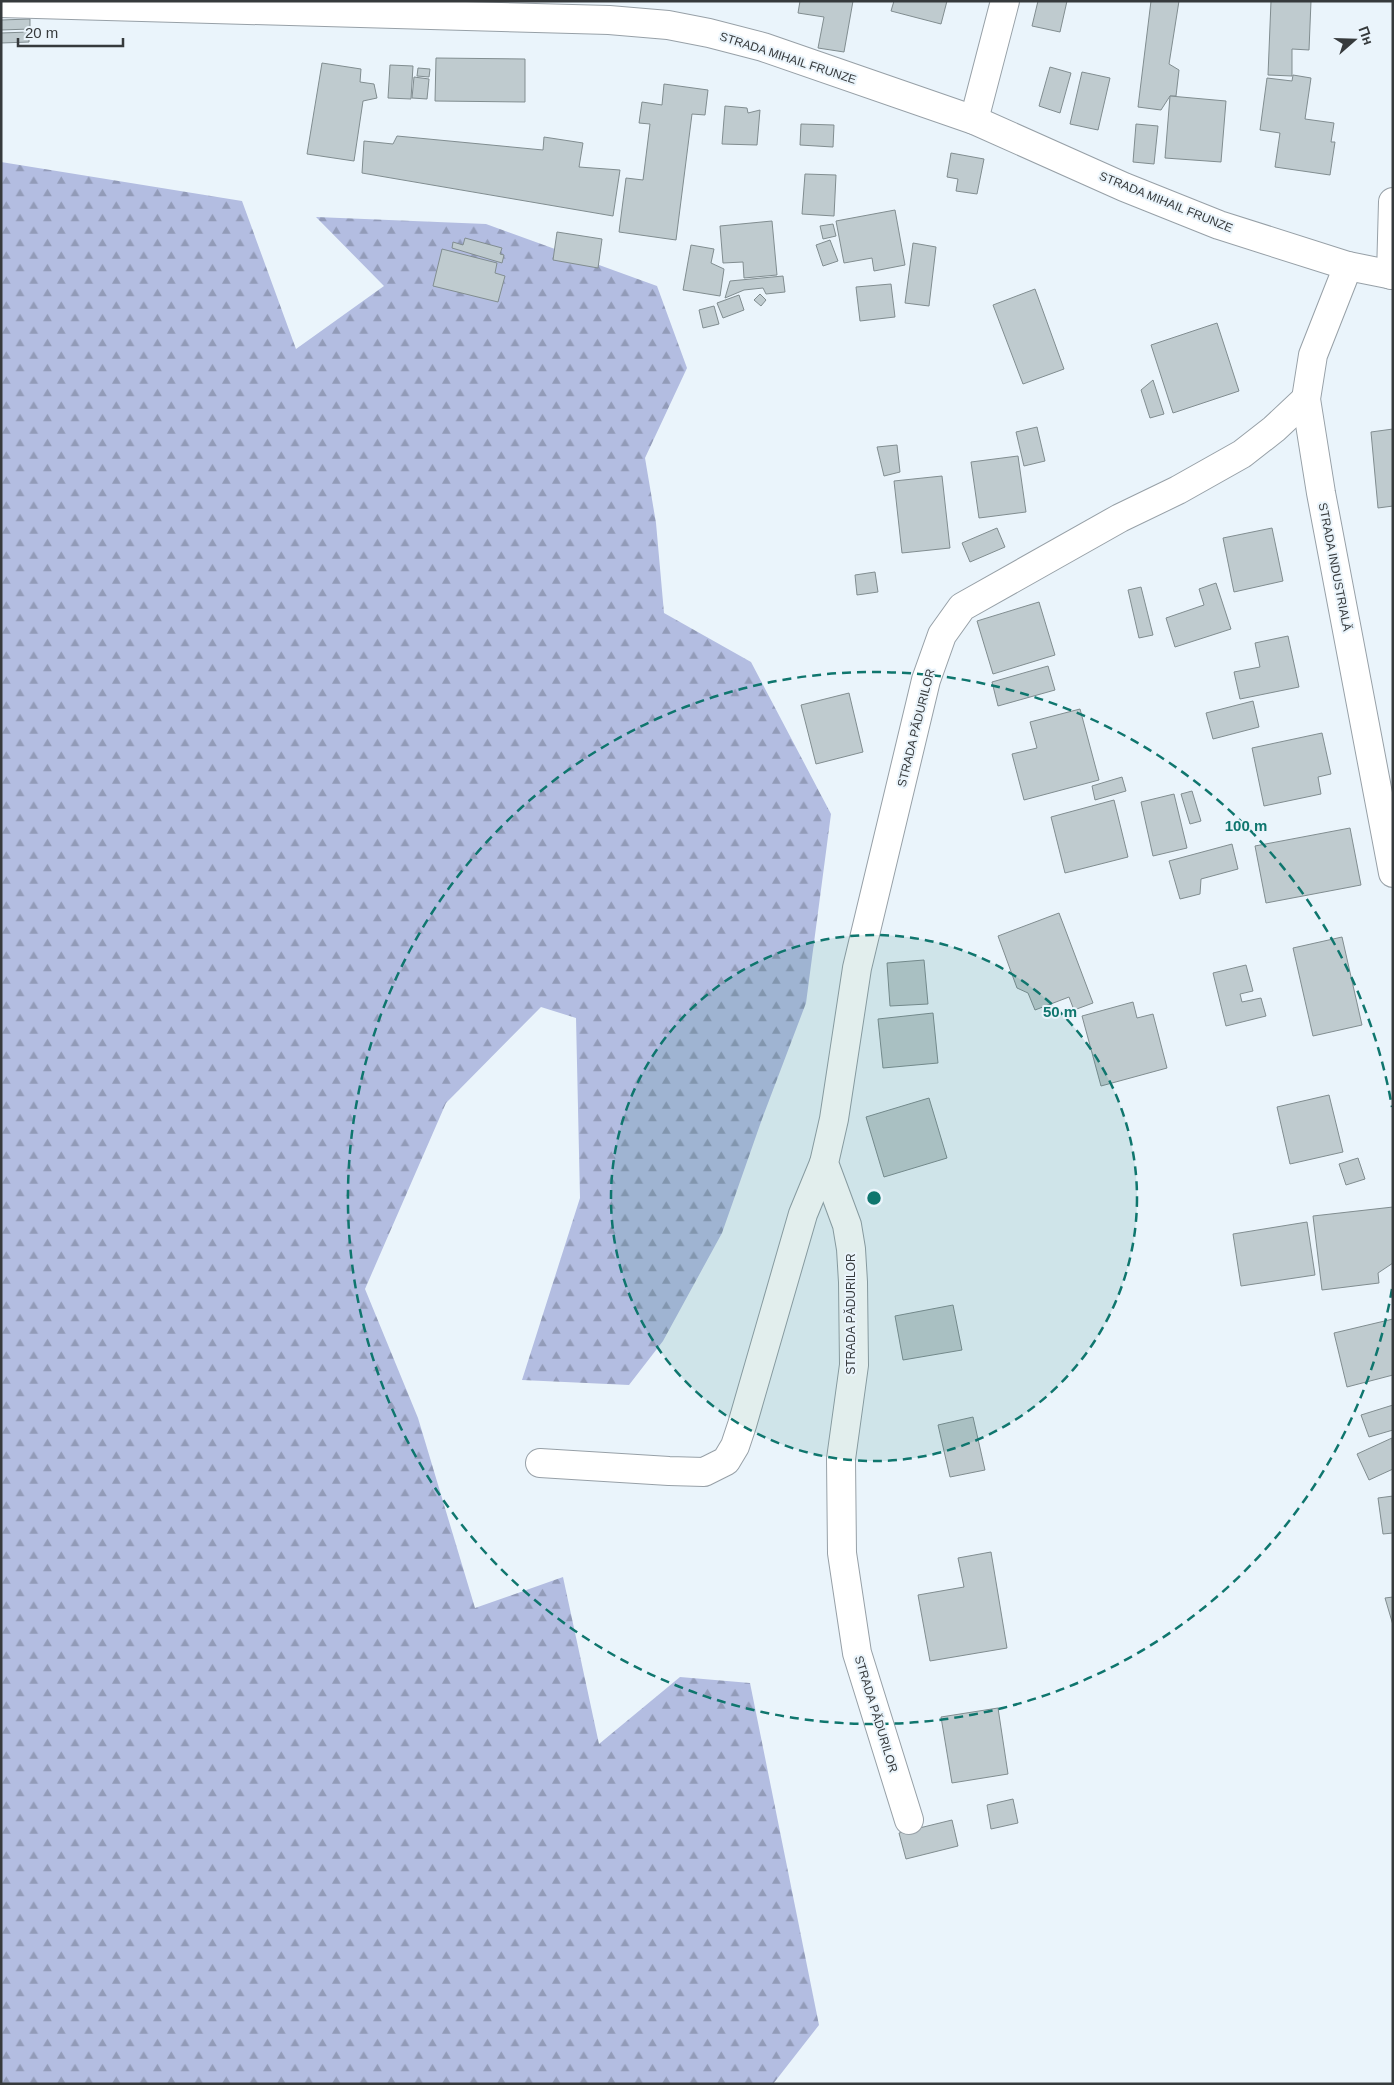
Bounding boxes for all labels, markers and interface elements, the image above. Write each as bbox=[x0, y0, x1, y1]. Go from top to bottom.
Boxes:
scale bar bbox=[18, 15, 122, 47]
north arrow bbox=[1329, 15, 1379, 65]
text: 20 m bbox=[25, 24, 58, 41]
text: Пн bbox=[1356, 24, 1377, 47]
street label: STRADA MIHAIL FRUNZE bbox=[718, 29, 858, 87]
street label: STRADA MIHAIL FRUNZE bbox=[1097, 169, 1235, 235]
street label: STRADA INDUSTRIALĂ bbox=[1316, 501, 1355, 632]
street label: STRADA PĂDURILOR bbox=[894, 667, 938, 789]
text: 100 m bbox=[1225, 817, 1267, 834]
text: 50 m bbox=[1043, 1003, 1077, 1020]
centre of rings bbox=[865, 1189, 883, 1207]
street label: STRADA PĂDURILOR bbox=[843, 1253, 858, 1375]
street label: STRADA PĂDURILOR bbox=[852, 1654, 901, 1774]

